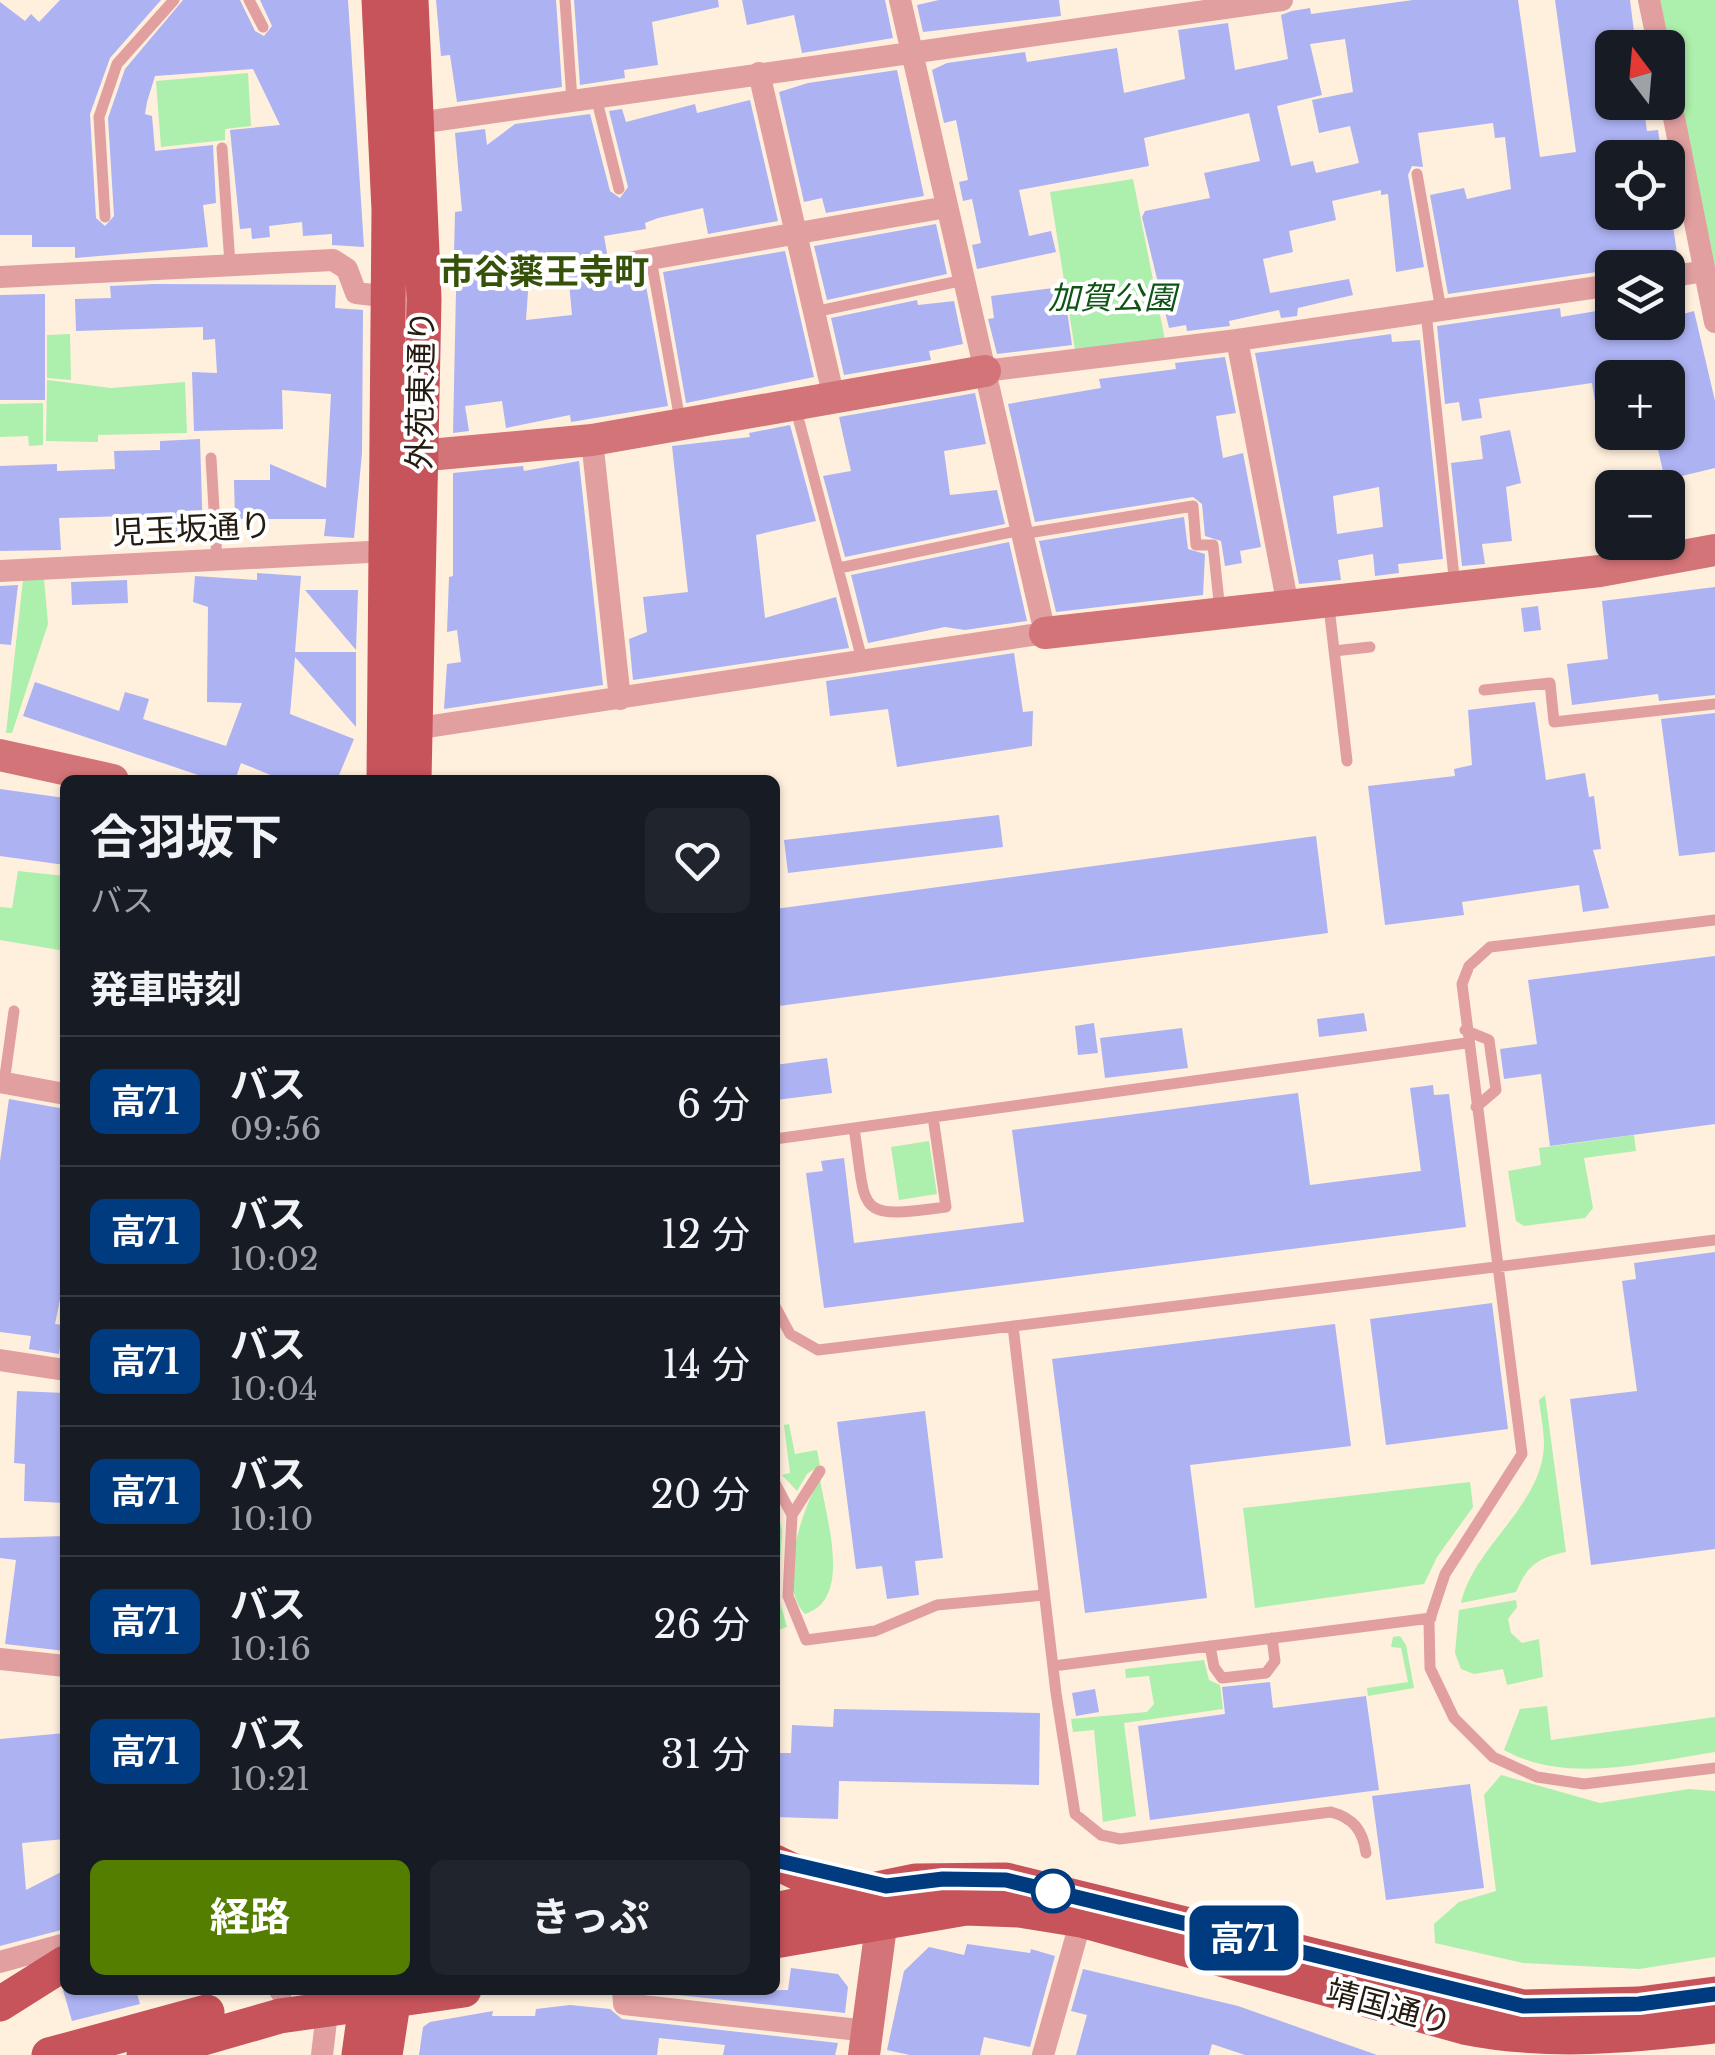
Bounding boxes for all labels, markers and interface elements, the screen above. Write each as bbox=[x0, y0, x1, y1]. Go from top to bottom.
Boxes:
north arrow bbox=[1595, 30, 1685, 120]
map controls bbox=[1595, 30, 1685, 560]
button: locate bbox=[1595, 140, 1685, 230]
district label: 市谷薬王寺町 bbox=[439, 250, 649, 293]
button: layers bbox=[1595, 250, 1685, 340]
park label: 加賀公園 bbox=[1048, 278, 1180, 318]
street label: 外苑東通り bbox=[400, 310, 442, 470]
button: + bbox=[1595, 360, 1685, 450]
button: − bbox=[1595, 470, 1685, 560]
street label: 児玉坂通り bbox=[111, 505, 273, 553]
text: 合羽坂下 bbox=[90, 807, 282, 867]
button: heart bbox=[645, 808, 750, 913]
text: バス bbox=[90, 881, 154, 921]
text: 発車時刻 bbox=[90, 966, 242, 1013]
text: バス bbox=[230, 1061, 306, 1108]
text: 高71 bbox=[110, 1080, 180, 1123]
text: 6 分 bbox=[677, 1081, 750, 1128]
text: 09:56 bbox=[230, 1109, 321, 1149]
text: バス bbox=[230, 1191, 306, 1238]
text: 高71 bbox=[110, 1210, 180, 1253]
text: 12 分 bbox=[661, 1211, 750, 1258]
text: 10:02 bbox=[230, 1239, 319, 1279]
text: バス bbox=[230, 1321, 306, 1368]
text: 高71 bbox=[110, 1340, 180, 1383]
text: 14 分 bbox=[662, 1341, 750, 1388]
text: 10:04 bbox=[230, 1369, 318, 1409]
text: バス bbox=[230, 1451, 306, 1498]
text: 高71 bbox=[110, 1470, 180, 1513]
text: 20 分 bbox=[651, 1471, 750, 1518]
text: 10:10 bbox=[230, 1499, 313, 1539]
text: バス bbox=[230, 1581, 306, 1628]
text: 高71 bbox=[110, 1600, 180, 1643]
text: 26 分 bbox=[653, 1601, 750, 1648]
text: 10:16 bbox=[230, 1629, 311, 1669]
text: バス bbox=[230, 1711, 306, 1758]
text: 高71 bbox=[110, 1730, 180, 1773]
text: 31 分 bbox=[661, 1731, 750, 1778]
text: 10:21 bbox=[230, 1759, 310, 1799]
button: 経路 bbox=[90, 1860, 410, 1975]
button: きっぷ bbox=[430, 1860, 750, 1975]
unlabelled marker bbox=[1032, 1870, 1074, 1912]
line badge: 高71 bbox=[1186, 1906, 1302, 1970]
text: 高71 bbox=[1209, 1917, 1279, 1960]
street label: 靖国通り bbox=[1322, 1971, 1456, 2043]

